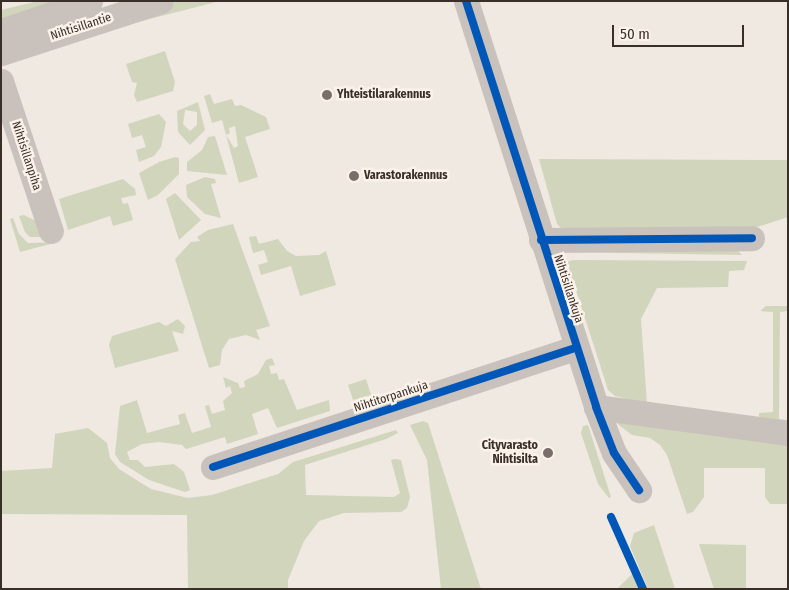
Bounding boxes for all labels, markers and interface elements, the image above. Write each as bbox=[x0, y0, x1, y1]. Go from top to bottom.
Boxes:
street label: Nihtisillantie bbox=[49, 10, 113, 44]
scale bar bbox=[614, 15, 746, 47]
text: 50 m bbox=[620, 25, 650, 43]
place label: Yhteistilarakennus bbox=[337, 88, 431, 102]
marker: Yhteistilarakennus bbox=[321, 89, 333, 101]
street label: Nihtisillanpiha bbox=[8, 120, 44, 192]
place label: Varastorakennus bbox=[364, 169, 448, 183]
marker: Varastorakennus bbox=[348, 170, 360, 182]
street label: Nihtisillankuja bbox=[550, 253, 586, 325]
street label: Nihtitorpankuja bbox=[352, 378, 430, 416]
place label: Cityvarasto Nihtisilta bbox=[482, 439, 538, 467]
marker: Cityvarasto Nihtisilta bbox=[542, 447, 554, 459]

